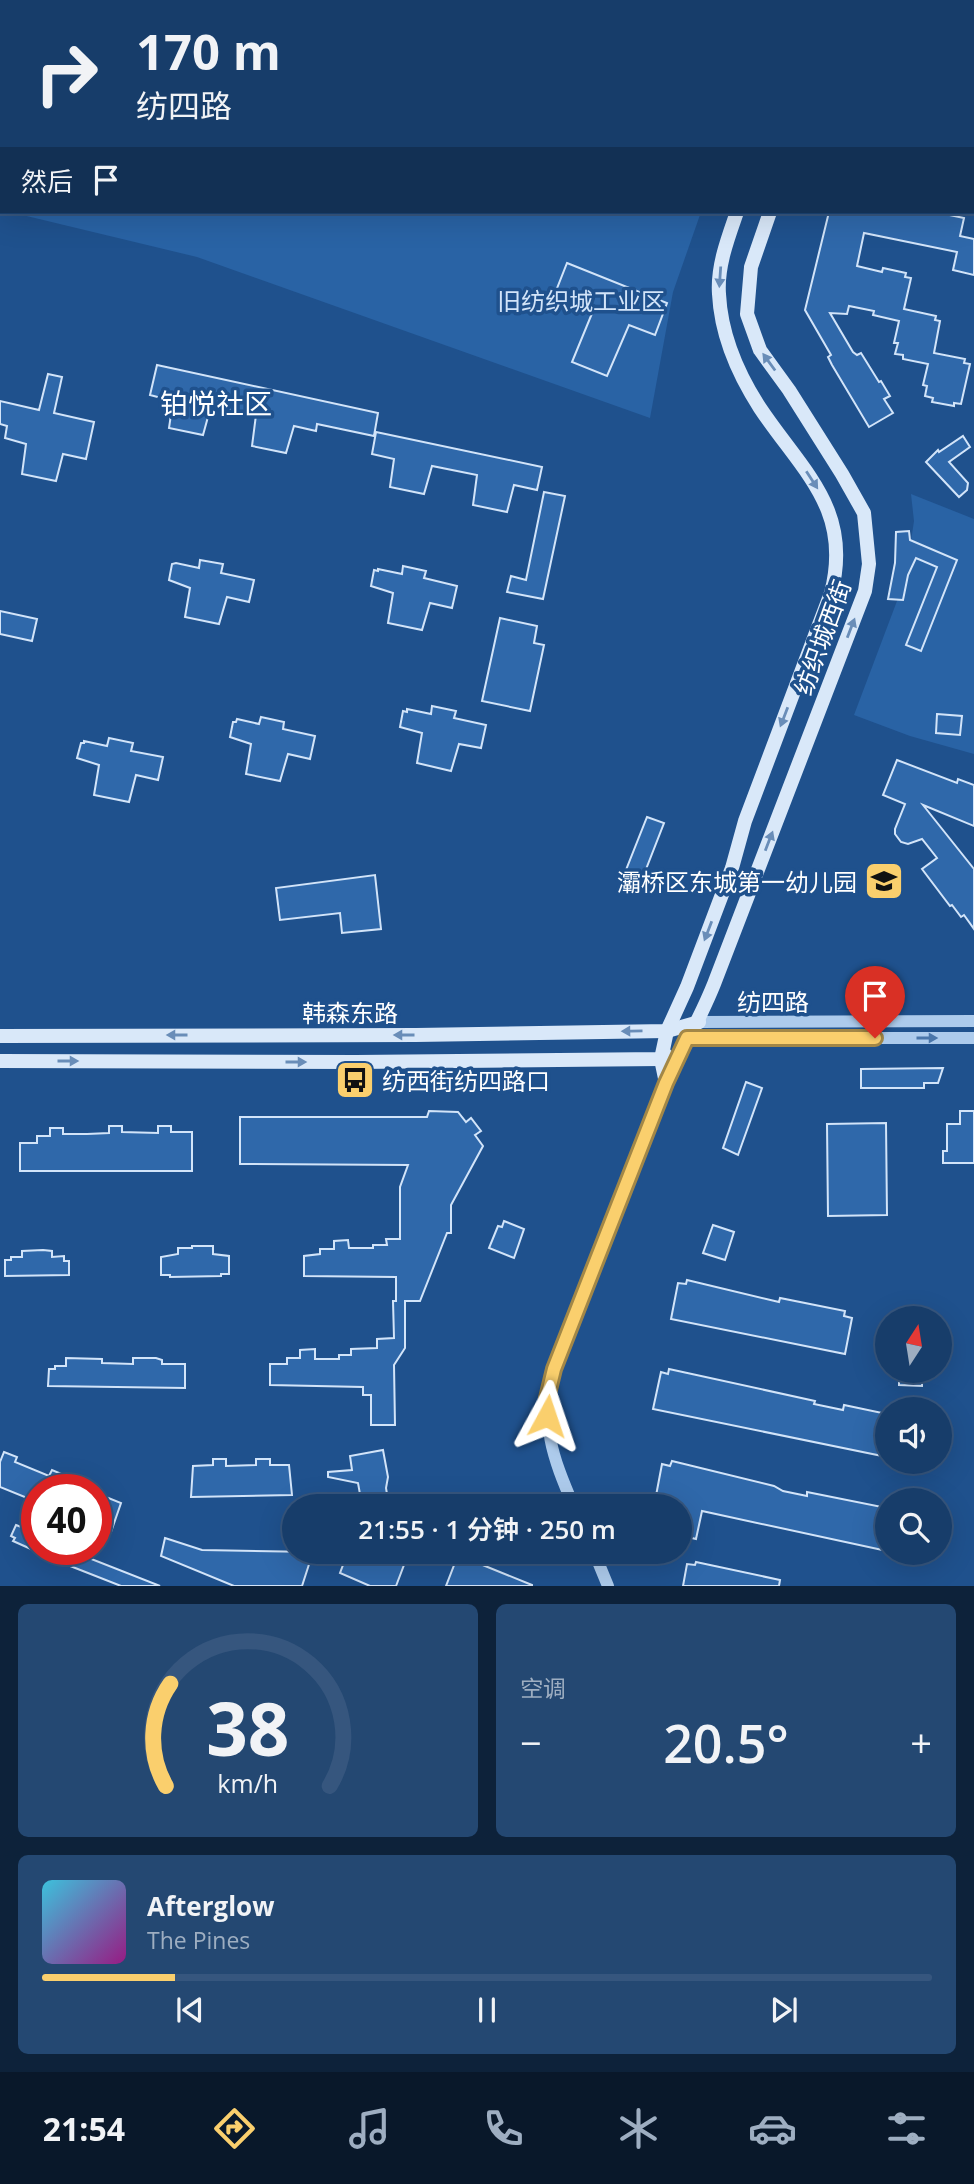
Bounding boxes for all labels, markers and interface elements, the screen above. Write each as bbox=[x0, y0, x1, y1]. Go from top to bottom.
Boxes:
text: 170 m bbox=[136, 18, 281, 84]
icon: right bbox=[21, 28, 112, 119]
text: 纺四路 bbox=[136, 84, 232, 127]
icon: arrive bbox=[87, 161, 125, 199]
text: 然后 bbox=[21, 163, 73, 199]
one-way arrow bbox=[714, 267, 725, 289]
park label: 旧纺织城工业区 bbox=[497, 284, 665, 317]
one-way arrow bbox=[762, 353, 776, 371]
district label: 铂悦社区 bbox=[160, 384, 272, 422]
one-way arrow bbox=[805, 470, 818, 489]
street label: 纺织城西街 bbox=[786, 575, 858, 699]
one-way arrow bbox=[846, 618, 857, 639]
one-way arrow bbox=[779, 706, 790, 727]
one-way arrow bbox=[764, 830, 775, 851]
school or university icon: 灞桥区东城第一幼儿园 bbox=[863, 860, 905, 902]
place label: 灞桥区东城第一幼儿园 bbox=[617, 865, 857, 898]
one-way arrow bbox=[702, 920, 713, 941]
pin bbox=[845, 966, 905, 1038]
icon: arrive bbox=[856, 977, 894, 1015]
street label: 纺四路 bbox=[737, 985, 809, 1018]
street label: 韩森东路 bbox=[302, 996, 398, 1029]
one-way arrow bbox=[620, 1026, 642, 1037]
one-way arrow bbox=[165, 1029, 187, 1041]
one-way arrow bbox=[393, 1029, 415, 1041]
one-way arrow bbox=[916, 1032, 938, 1044]
one-way arrow bbox=[57, 1055, 79, 1067]
one-way arrow bbox=[285, 1056, 307, 1068]
bus stop icon: 纺西街纺四路口 bbox=[334, 1059, 376, 1101]
place label: 纺西街纺四路口 bbox=[382, 1064, 550, 1097]
north arrow bbox=[875, 1306, 952, 1382]
map controls bbox=[875, 1306, 952, 1565]
position arrow bbox=[510, 1379, 584, 1453]
button: sound bbox=[875, 1397, 952, 1474]
speed limit sign: 40 bbox=[21, 1474, 112, 1565]
button: search bbox=[875, 1488, 952, 1565]
text: 21:55 · 1 分钟 · 250 m bbox=[358, 1511, 616, 1547]
text: 空调 bbox=[520, 1672, 566, 1704]
text: 38 bbox=[206, 1679, 290, 1778]
text: 20.5° bbox=[663, 1707, 789, 1778]
text: − bbox=[520, 1716, 542, 1768]
text: + bbox=[910, 1716, 932, 1768]
text: km/h bbox=[218, 1766, 278, 1800]
text: Afterglow bbox=[147, 1888, 274, 1924]
text: The Pines bbox=[147, 1924, 250, 1956]
icon: previous bbox=[171, 1991, 209, 2029]
icon: pause bbox=[468, 1991, 506, 2029]
icon: next bbox=[765, 1991, 803, 2029]
icon: directions bbox=[210, 2104, 259, 2153]
icon: music bbox=[345, 2104, 394, 2153]
icon: phone bbox=[479, 2104, 528, 2153]
icon: climate bbox=[614, 2104, 663, 2153]
icon: car bbox=[748, 2104, 797, 2153]
icon: filters bbox=[882, 2104, 931, 2153]
text: 21:54 bbox=[43, 2107, 125, 2150]

